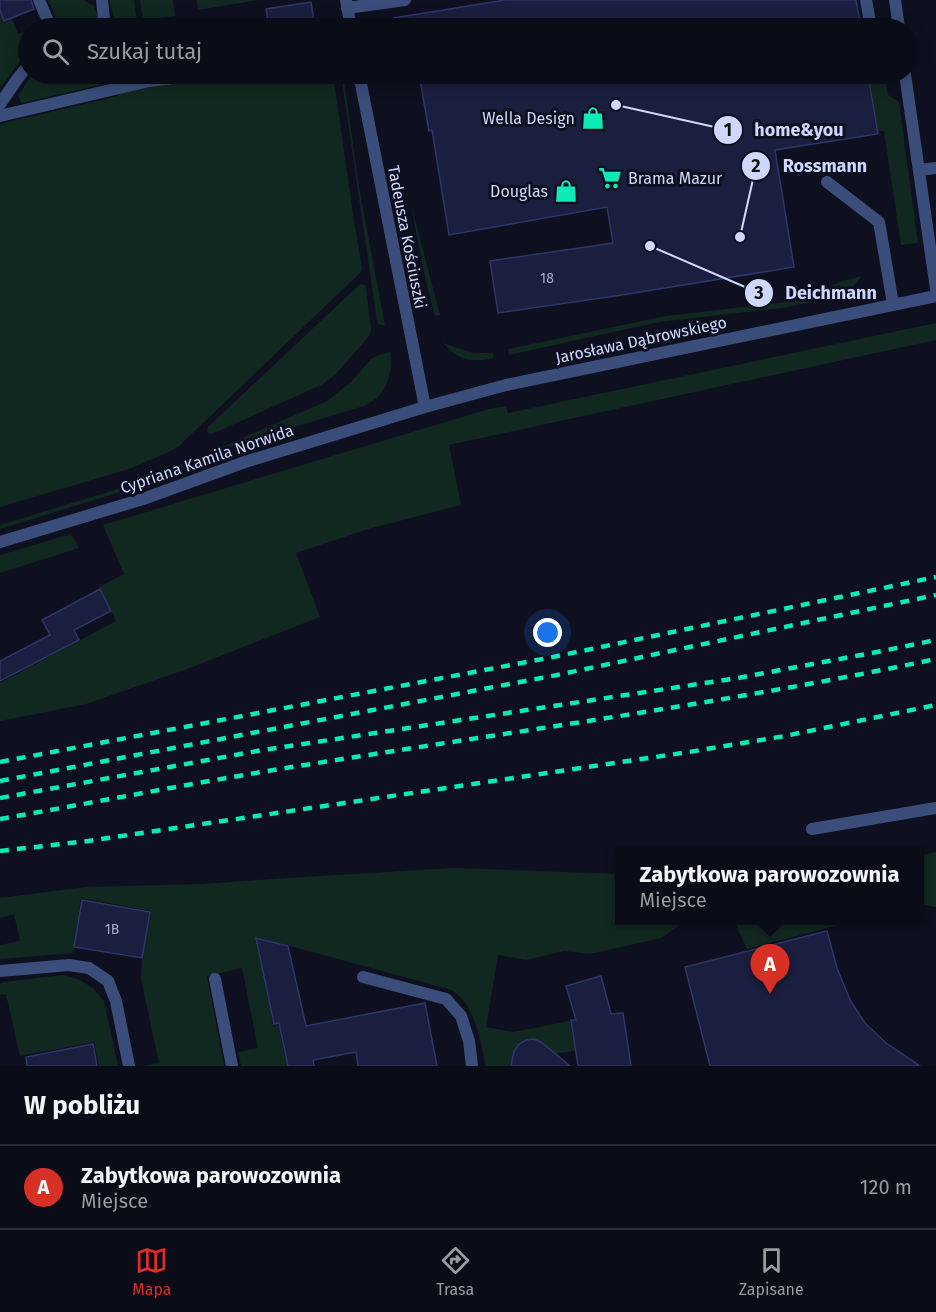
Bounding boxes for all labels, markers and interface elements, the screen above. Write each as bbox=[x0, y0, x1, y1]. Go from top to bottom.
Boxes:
search box bbox=[18, 18, 918, 84]
icon: search bbox=[39, 35, 72, 68]
text: Szukaj tutaj bbox=[87, 38, 202, 65]
shop icon: Wella Design bbox=[580, 105, 606, 131]
place label: Wella Design bbox=[482, 109, 575, 128]
callout: home&you bbox=[713, 112, 856, 148]
text: 1 bbox=[724, 119, 732, 141]
text: home&you bbox=[754, 119, 844, 141]
callout: Rossmann bbox=[741, 148, 879, 184]
text: 2 bbox=[751, 155, 761, 177]
text: Rossmann bbox=[783, 155, 867, 177]
street label: Tadeusza Kościuszki bbox=[384, 164, 430, 310]
supermarket icon: Brama Mazur bbox=[597, 165, 623, 191]
place label: Brama Mazur bbox=[628, 169, 723, 188]
shop icon: Douglas bbox=[553, 178, 579, 204]
place label: Douglas bbox=[490, 182, 548, 201]
house number: 18 bbox=[540, 270, 554, 287]
callout: Deichmann bbox=[744, 275, 889, 311]
text: 3 bbox=[753, 282, 764, 304]
text: Deichmann bbox=[785, 282, 877, 304]
street label: Jarosława Dąbrowskiego bbox=[554, 313, 729, 368]
street label: Cypriana Kamila Norwida bbox=[118, 420, 296, 498]
your location bbox=[533, 618, 562, 647]
popup bbox=[615, 847, 924, 925]
text: Zabytkowa parowozownia bbox=[639, 861, 900, 888]
text: Miejsce bbox=[639, 888, 707, 912]
house number: 1B bbox=[105, 921, 119, 938]
pin: A bbox=[750, 944, 790, 994]
text: W pobliżu bbox=[24, 1090, 140, 1121]
text: Zabytkowa parowozownia bbox=[81, 1162, 341, 1189]
text: A bbox=[38, 1175, 49, 1199]
text: 120 m bbox=[860, 1175, 912, 1199]
text: Miejsce bbox=[81, 1189, 148, 1213]
tab: Mapa bbox=[132, 1244, 172, 1299]
tab: Trasa bbox=[436, 1244, 474, 1299]
tab: Zapisane bbox=[739, 1244, 804, 1299]

